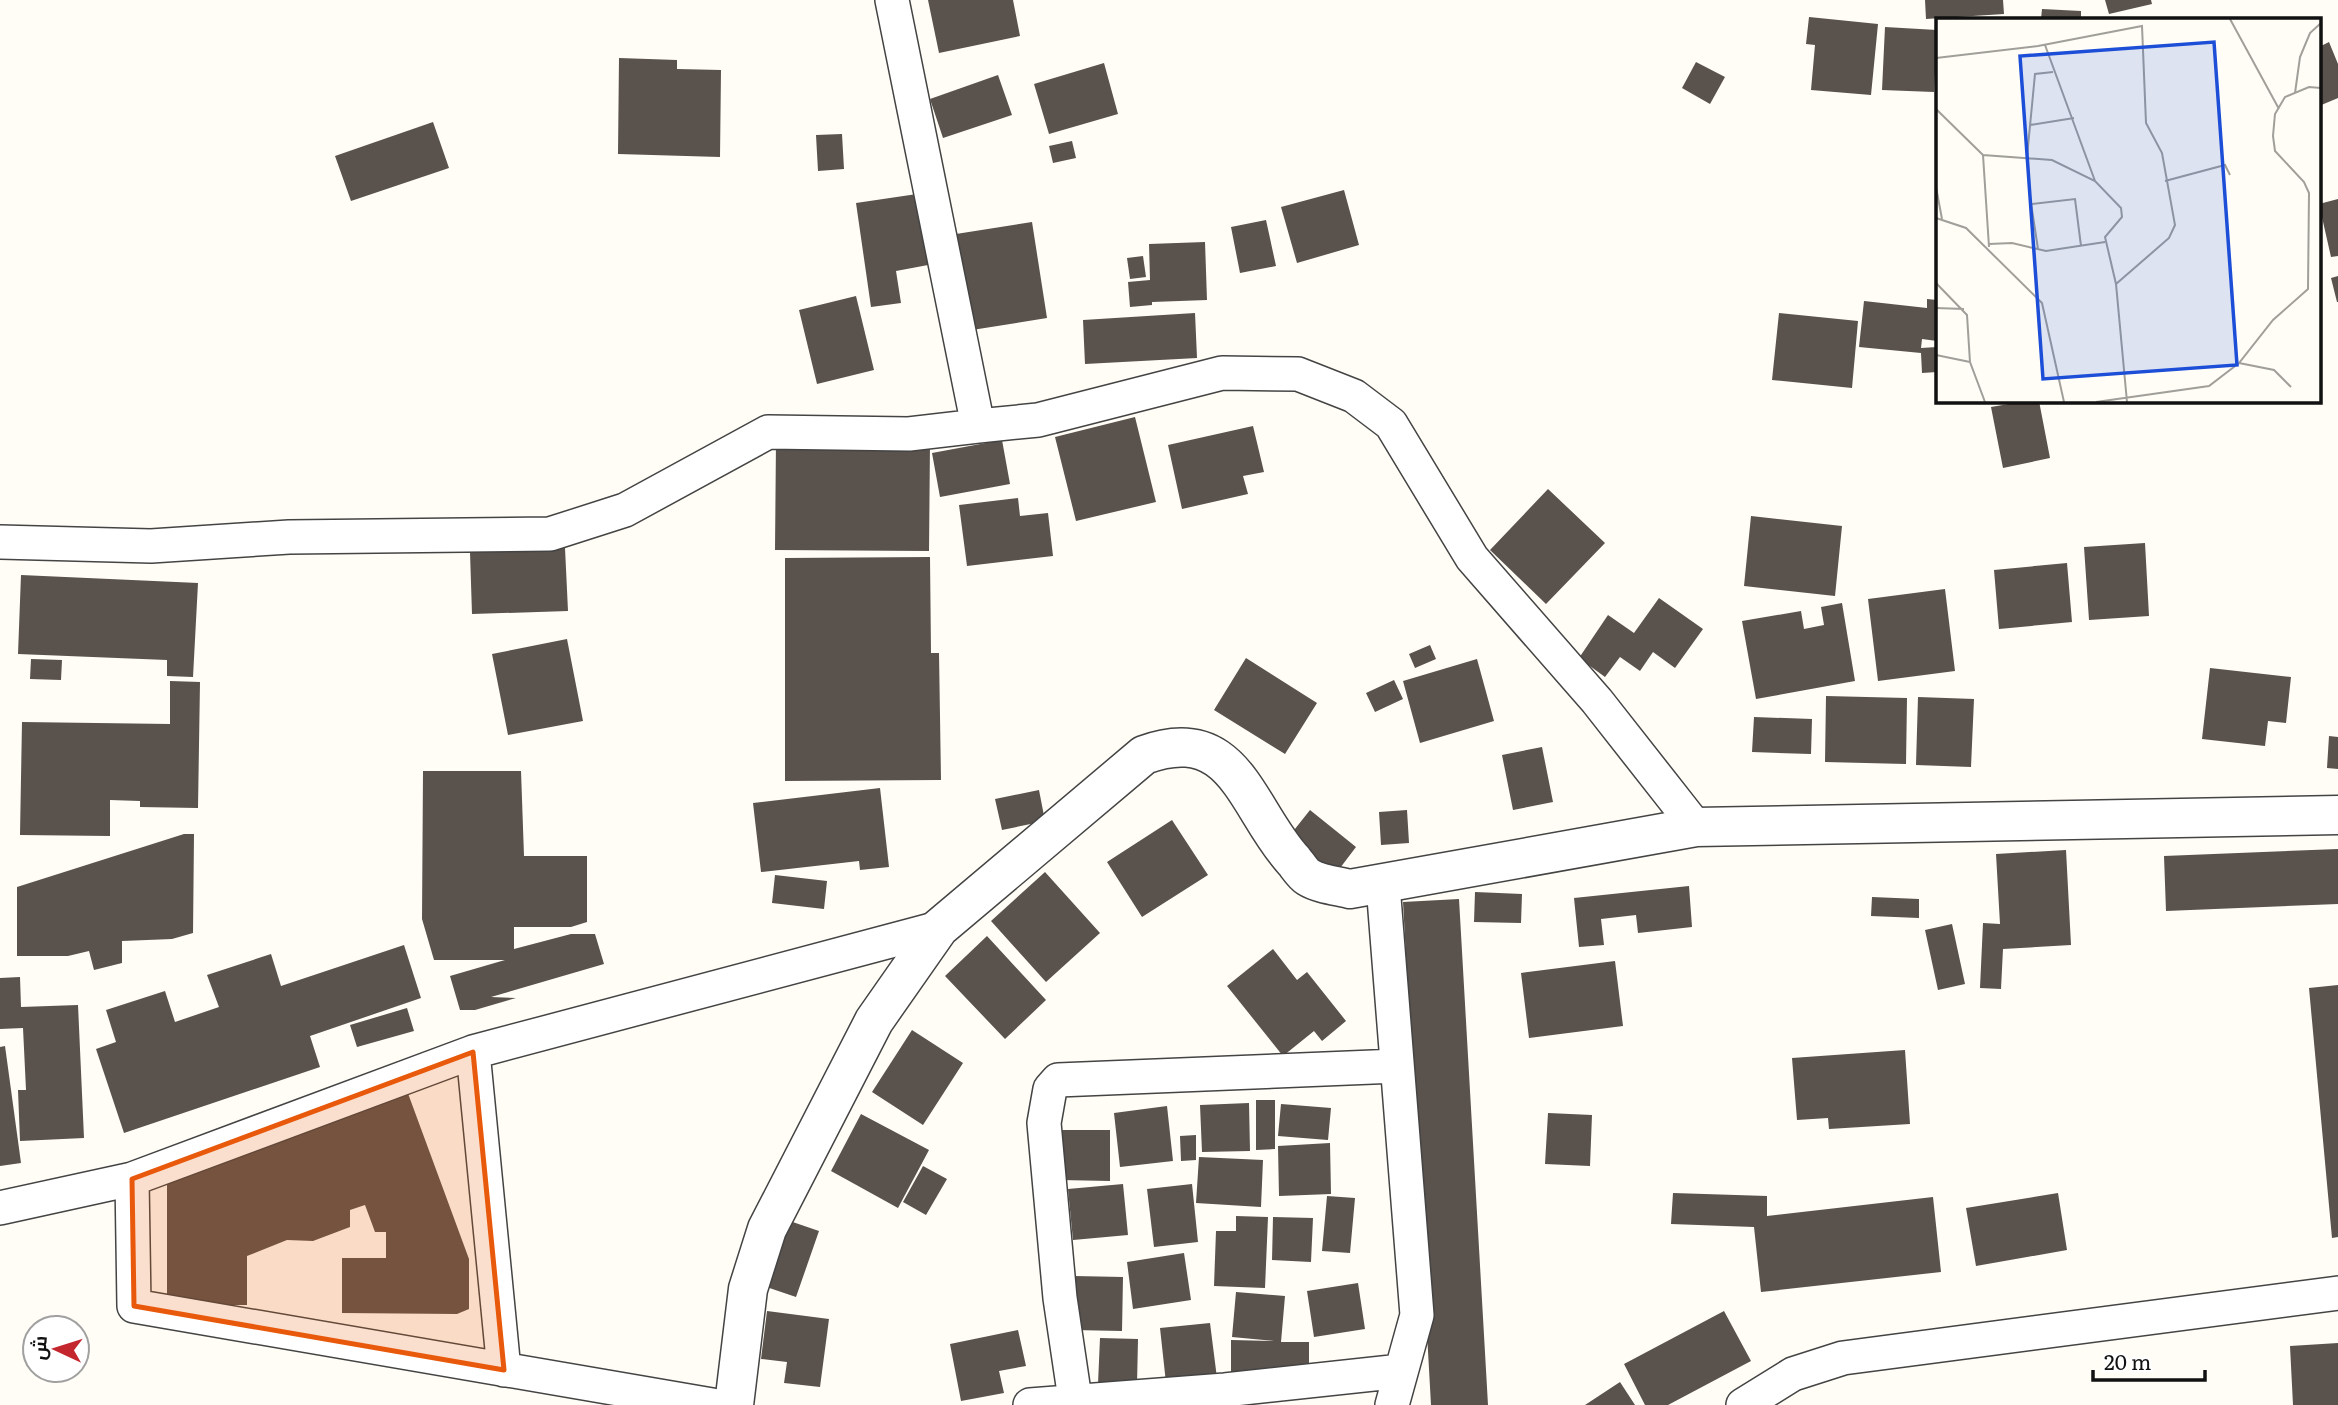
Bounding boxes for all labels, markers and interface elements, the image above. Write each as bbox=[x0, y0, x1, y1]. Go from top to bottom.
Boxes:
inset map bbox=[1936, 18, 2320, 402]
north arrow bbox=[21, 1314, 91, 1384]
text: ش bbox=[23, 1335, 53, 1361]
scale bar bbox=[2093, 1338, 2205, 1382]
text: 20 m bbox=[2104, 1345, 2151, 1376]

